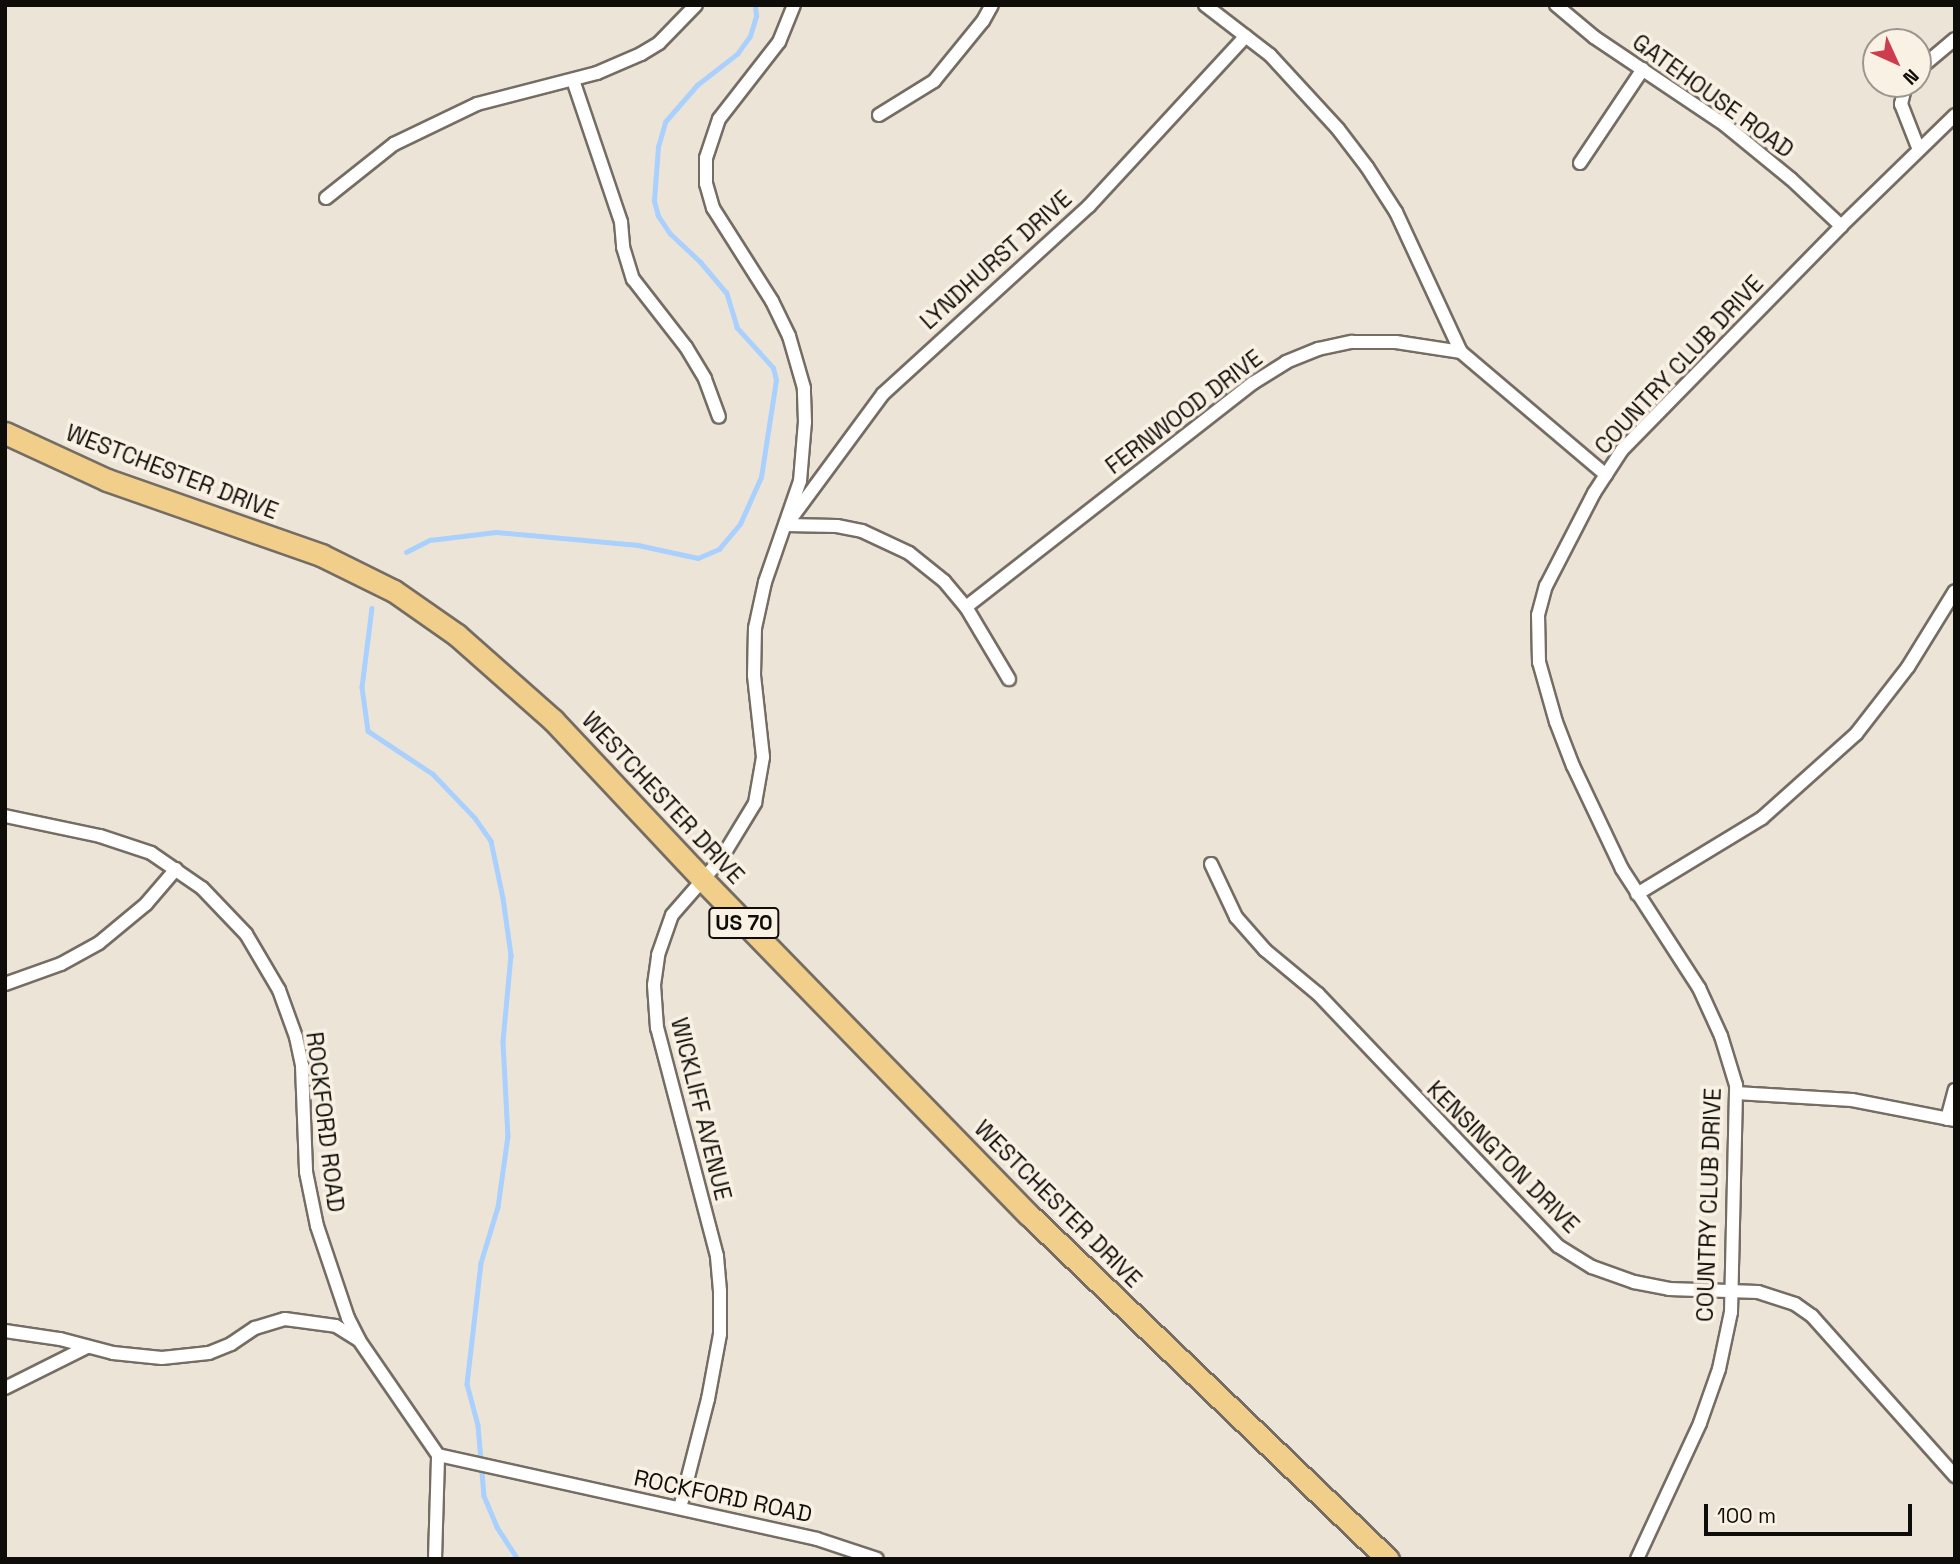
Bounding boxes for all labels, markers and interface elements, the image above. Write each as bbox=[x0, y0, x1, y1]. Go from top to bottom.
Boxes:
street label: GATEHOUSE ROAD bbox=[1627, 28, 1799, 164]
north arrow bbox=[1862, 28, 1932, 98]
text: N bbox=[1897, 63, 1924, 90]
street label: LYNDHURST DRIVE bbox=[914, 185, 1078, 335]
street label: COUNTRY CLUB DRIVE bbox=[1589, 270, 1769, 460]
street label: FERNWOOD DRIVE bbox=[1100, 344, 1268, 480]
street label: WESTCHESTER DRIVE bbox=[62, 419, 282, 525]
street label: WESTCHESTER DRIVE bbox=[576, 706, 750, 890]
road number: US 70 bbox=[707, 906, 781, 940]
street label: WICKLIFF AVENUE bbox=[665, 1015, 737, 1203]
street label: ROCKFORD ROAD bbox=[300, 1030, 350, 1214]
street label: KENSINGTON DRIVE bbox=[1421, 1075, 1585, 1239]
street label: COUNTRY CLUB DRIVE bbox=[1691, 1087, 1727, 1323]
street label: WESTCHESTER DRIVE bbox=[969, 1115, 1147, 1293]
street label: ROCKFORD ROAD bbox=[631, 1464, 815, 1528]
scale bar bbox=[1708, 1490, 1916, 1534]
text: 100 m bbox=[1717, 1502, 1776, 1529]

